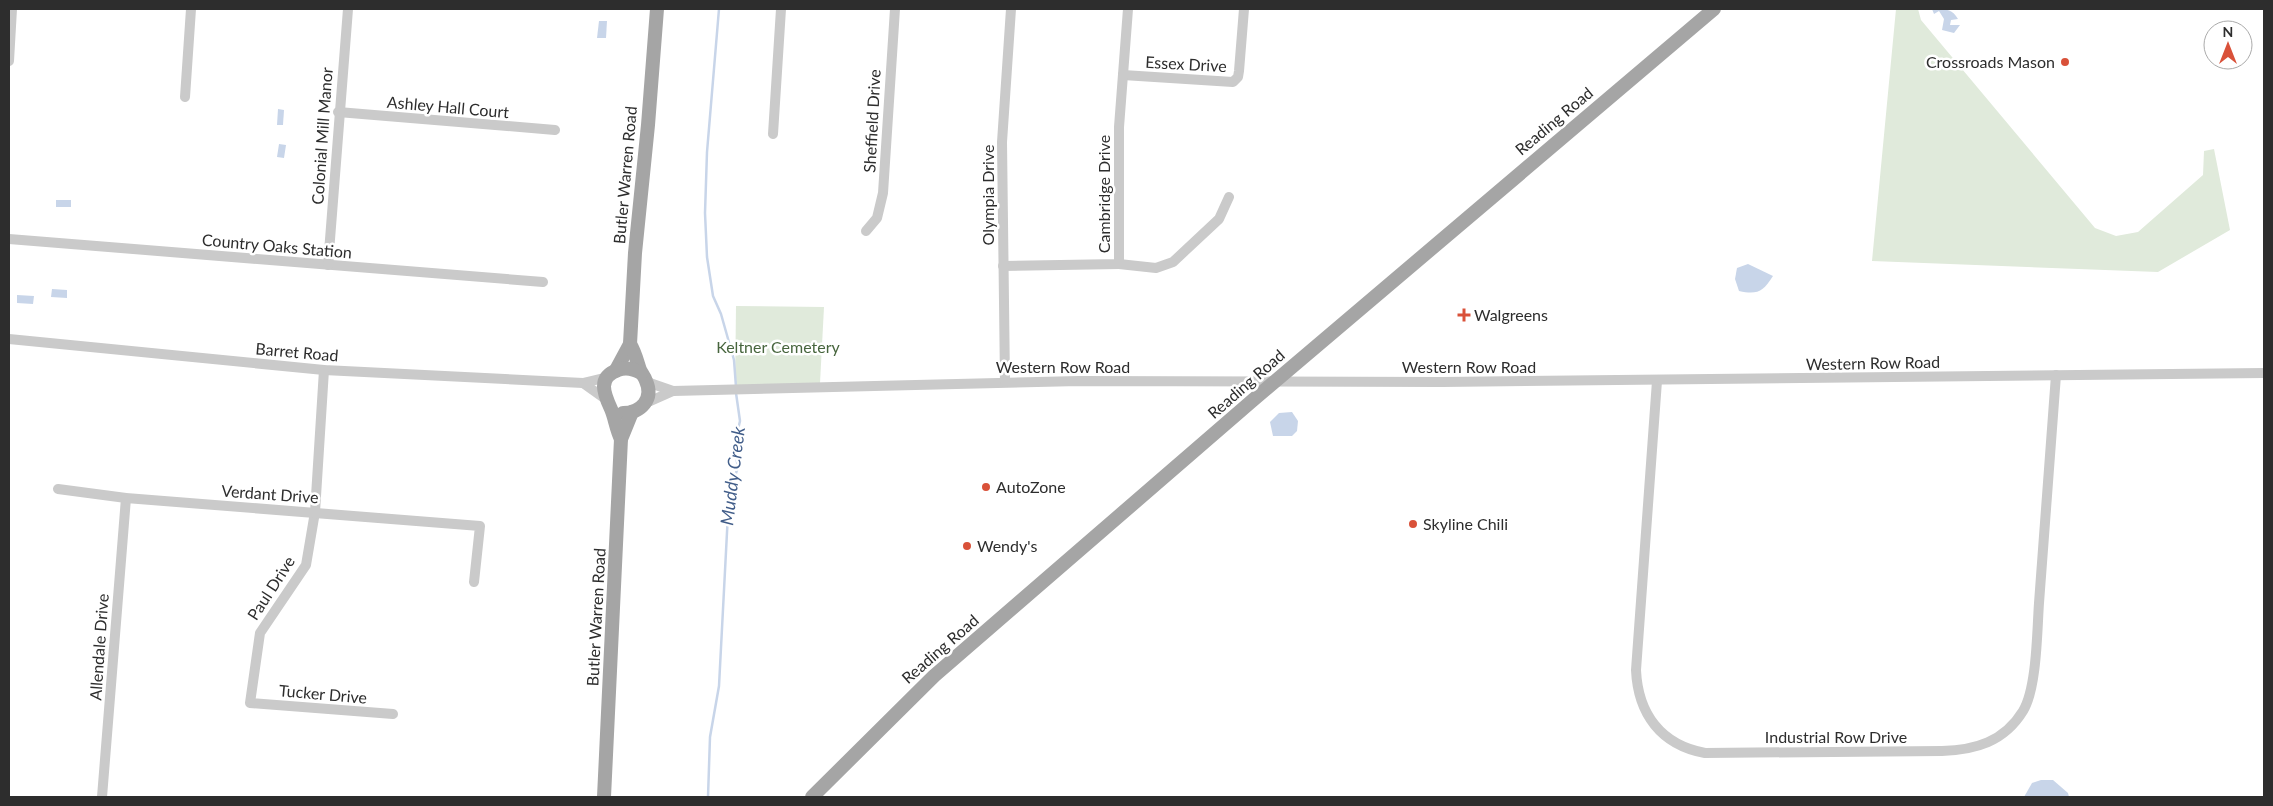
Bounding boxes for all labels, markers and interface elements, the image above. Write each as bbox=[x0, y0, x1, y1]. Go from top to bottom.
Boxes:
north arrow bbox=[2203, 20, 2253, 70]
text: N bbox=[2223, 23, 2233, 40]
street label: Essex Drive bbox=[1145, 52, 1227, 75]
place label: Crossroads Mason bbox=[1926, 52, 2055, 71]
marker: Crossroads Mason bbox=[2059, 56, 2071, 68]
street label: Colonial Mill Manor bbox=[307, 66, 336, 205]
street label: Sheffield Drive bbox=[859, 69, 884, 173]
street label: Reading Road bbox=[1511, 83, 1596, 159]
street label: Ashley Hall Court bbox=[386, 92, 510, 121]
street label: Butler Warren Road bbox=[609, 105, 640, 245]
street label: Cambridge Drive bbox=[1094, 135, 1113, 253]
street label: Olympia Drive bbox=[978, 145, 997, 245]
street label: Country Oaks Station bbox=[201, 229, 353, 262]
place label: Walgreens bbox=[1474, 305, 1548, 324]
marker: Walgreens bbox=[1458, 309, 1470, 321]
park label: Keltner Cemetery bbox=[716, 337, 841, 356]
street label: Barret Road bbox=[255, 338, 339, 365]
street label: Reading Road bbox=[1203, 345, 1288, 422]
street label: Western Row Road bbox=[1806, 352, 1940, 373]
street label: Western Row Road bbox=[996, 357, 1130, 376]
street label: Western Row Road bbox=[1402, 357, 1536, 376]
water label: Muddy Creek bbox=[715, 425, 749, 526]
place label: AutoZone bbox=[996, 477, 1066, 496]
street label: Verdant Drive bbox=[221, 481, 319, 506]
marker: AutoZone bbox=[980, 481, 992, 493]
place label: Skyline Chili bbox=[1423, 514, 1508, 533]
marker: Skyline Chili bbox=[1407, 518, 1419, 530]
place label: Wendy's bbox=[977, 536, 1037, 555]
marker: Wendy's bbox=[961, 540, 973, 552]
street label: Butler Warren Road bbox=[582, 547, 609, 687]
street label: Paul Drive bbox=[243, 552, 298, 623]
street label: Allendale Drive bbox=[85, 593, 112, 701]
street label: Reading Road bbox=[897, 610, 982, 687]
street label: Tucker Drive bbox=[278, 680, 368, 707]
street label: Industrial Row Drive bbox=[1765, 727, 1907, 746]

